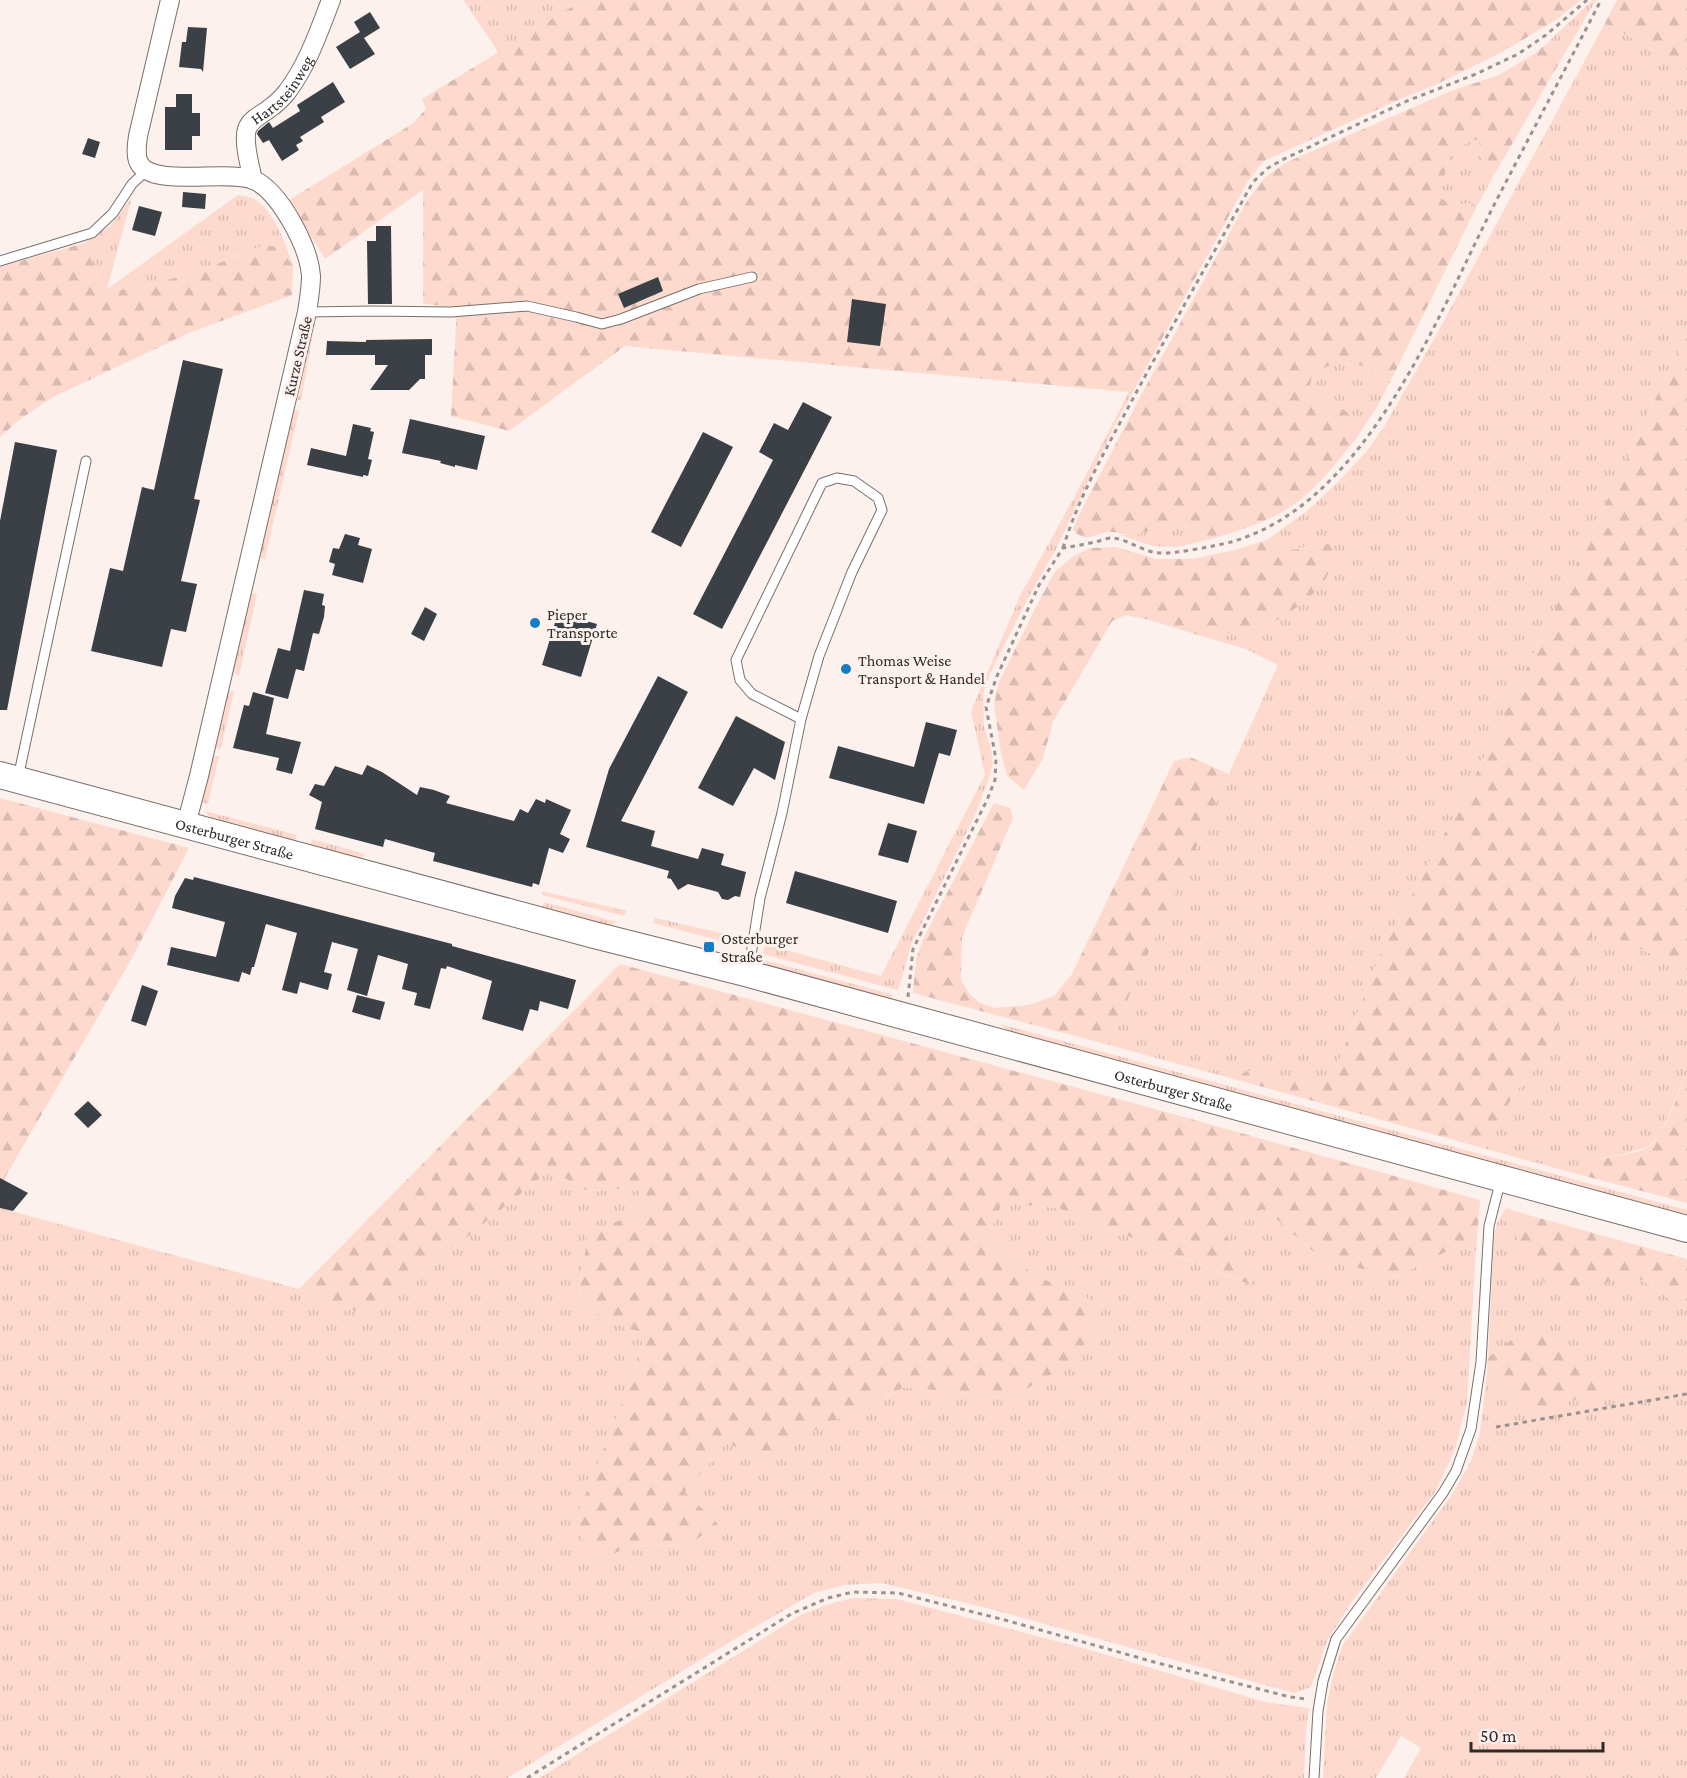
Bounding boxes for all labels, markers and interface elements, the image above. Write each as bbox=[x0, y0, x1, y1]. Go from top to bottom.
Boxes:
street label: Hartsteinweg bbox=[248, 53, 317, 128]
street label: Kurze Straße bbox=[280, 315, 315, 398]
place label: Pieper Transporte bbox=[547, 606, 618, 642]
marker: Pieper Transporte bbox=[528, 616, 542, 630]
place label: Thomas Weise Transport & Handel bbox=[858, 652, 985, 688]
marker: Thomas Weise Transport & Handel bbox=[839, 662, 853, 676]
street label: Osterburger Straße bbox=[173, 815, 296, 863]
place label: Osterburger Straße bbox=[721, 930, 799, 965]
marker: Osterburger Straße bbox=[702, 940, 716, 954]
street label: Osterburger Straße bbox=[1112, 1066, 1234, 1114]
scale bar bbox=[1471, 1715, 1603, 1753]
text: 50 m bbox=[1480, 1726, 1517, 1746]

